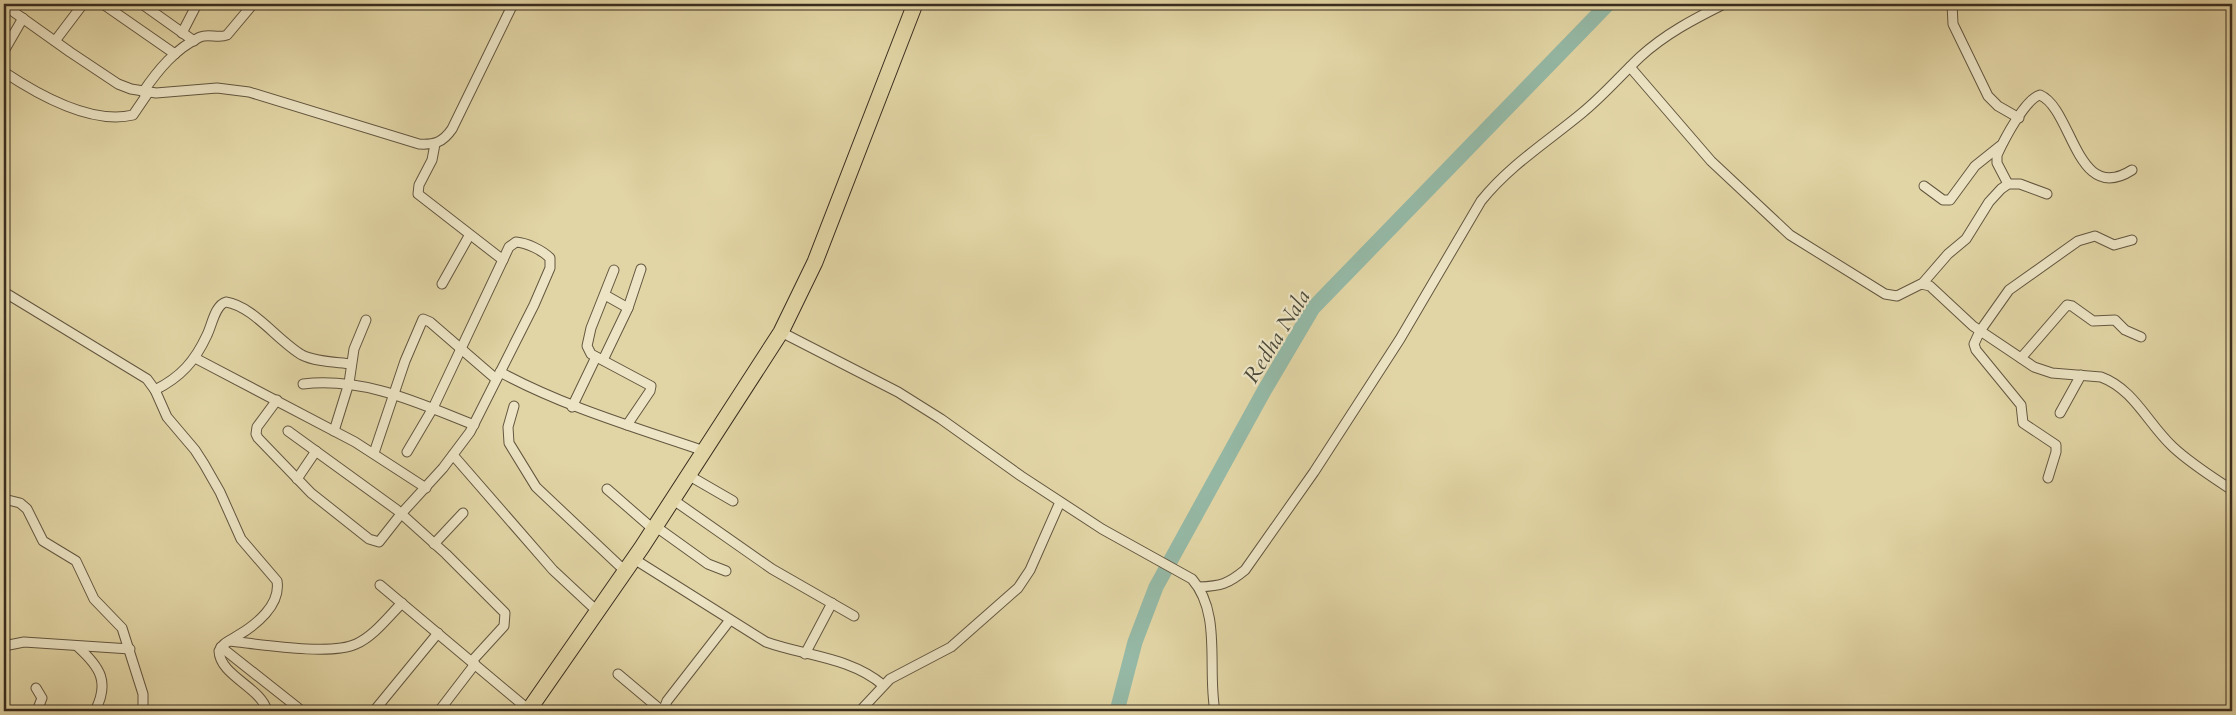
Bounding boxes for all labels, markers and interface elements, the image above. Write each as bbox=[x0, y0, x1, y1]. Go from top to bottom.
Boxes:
water label: Redha Nala bbox=[1236, 284, 1317, 389]

